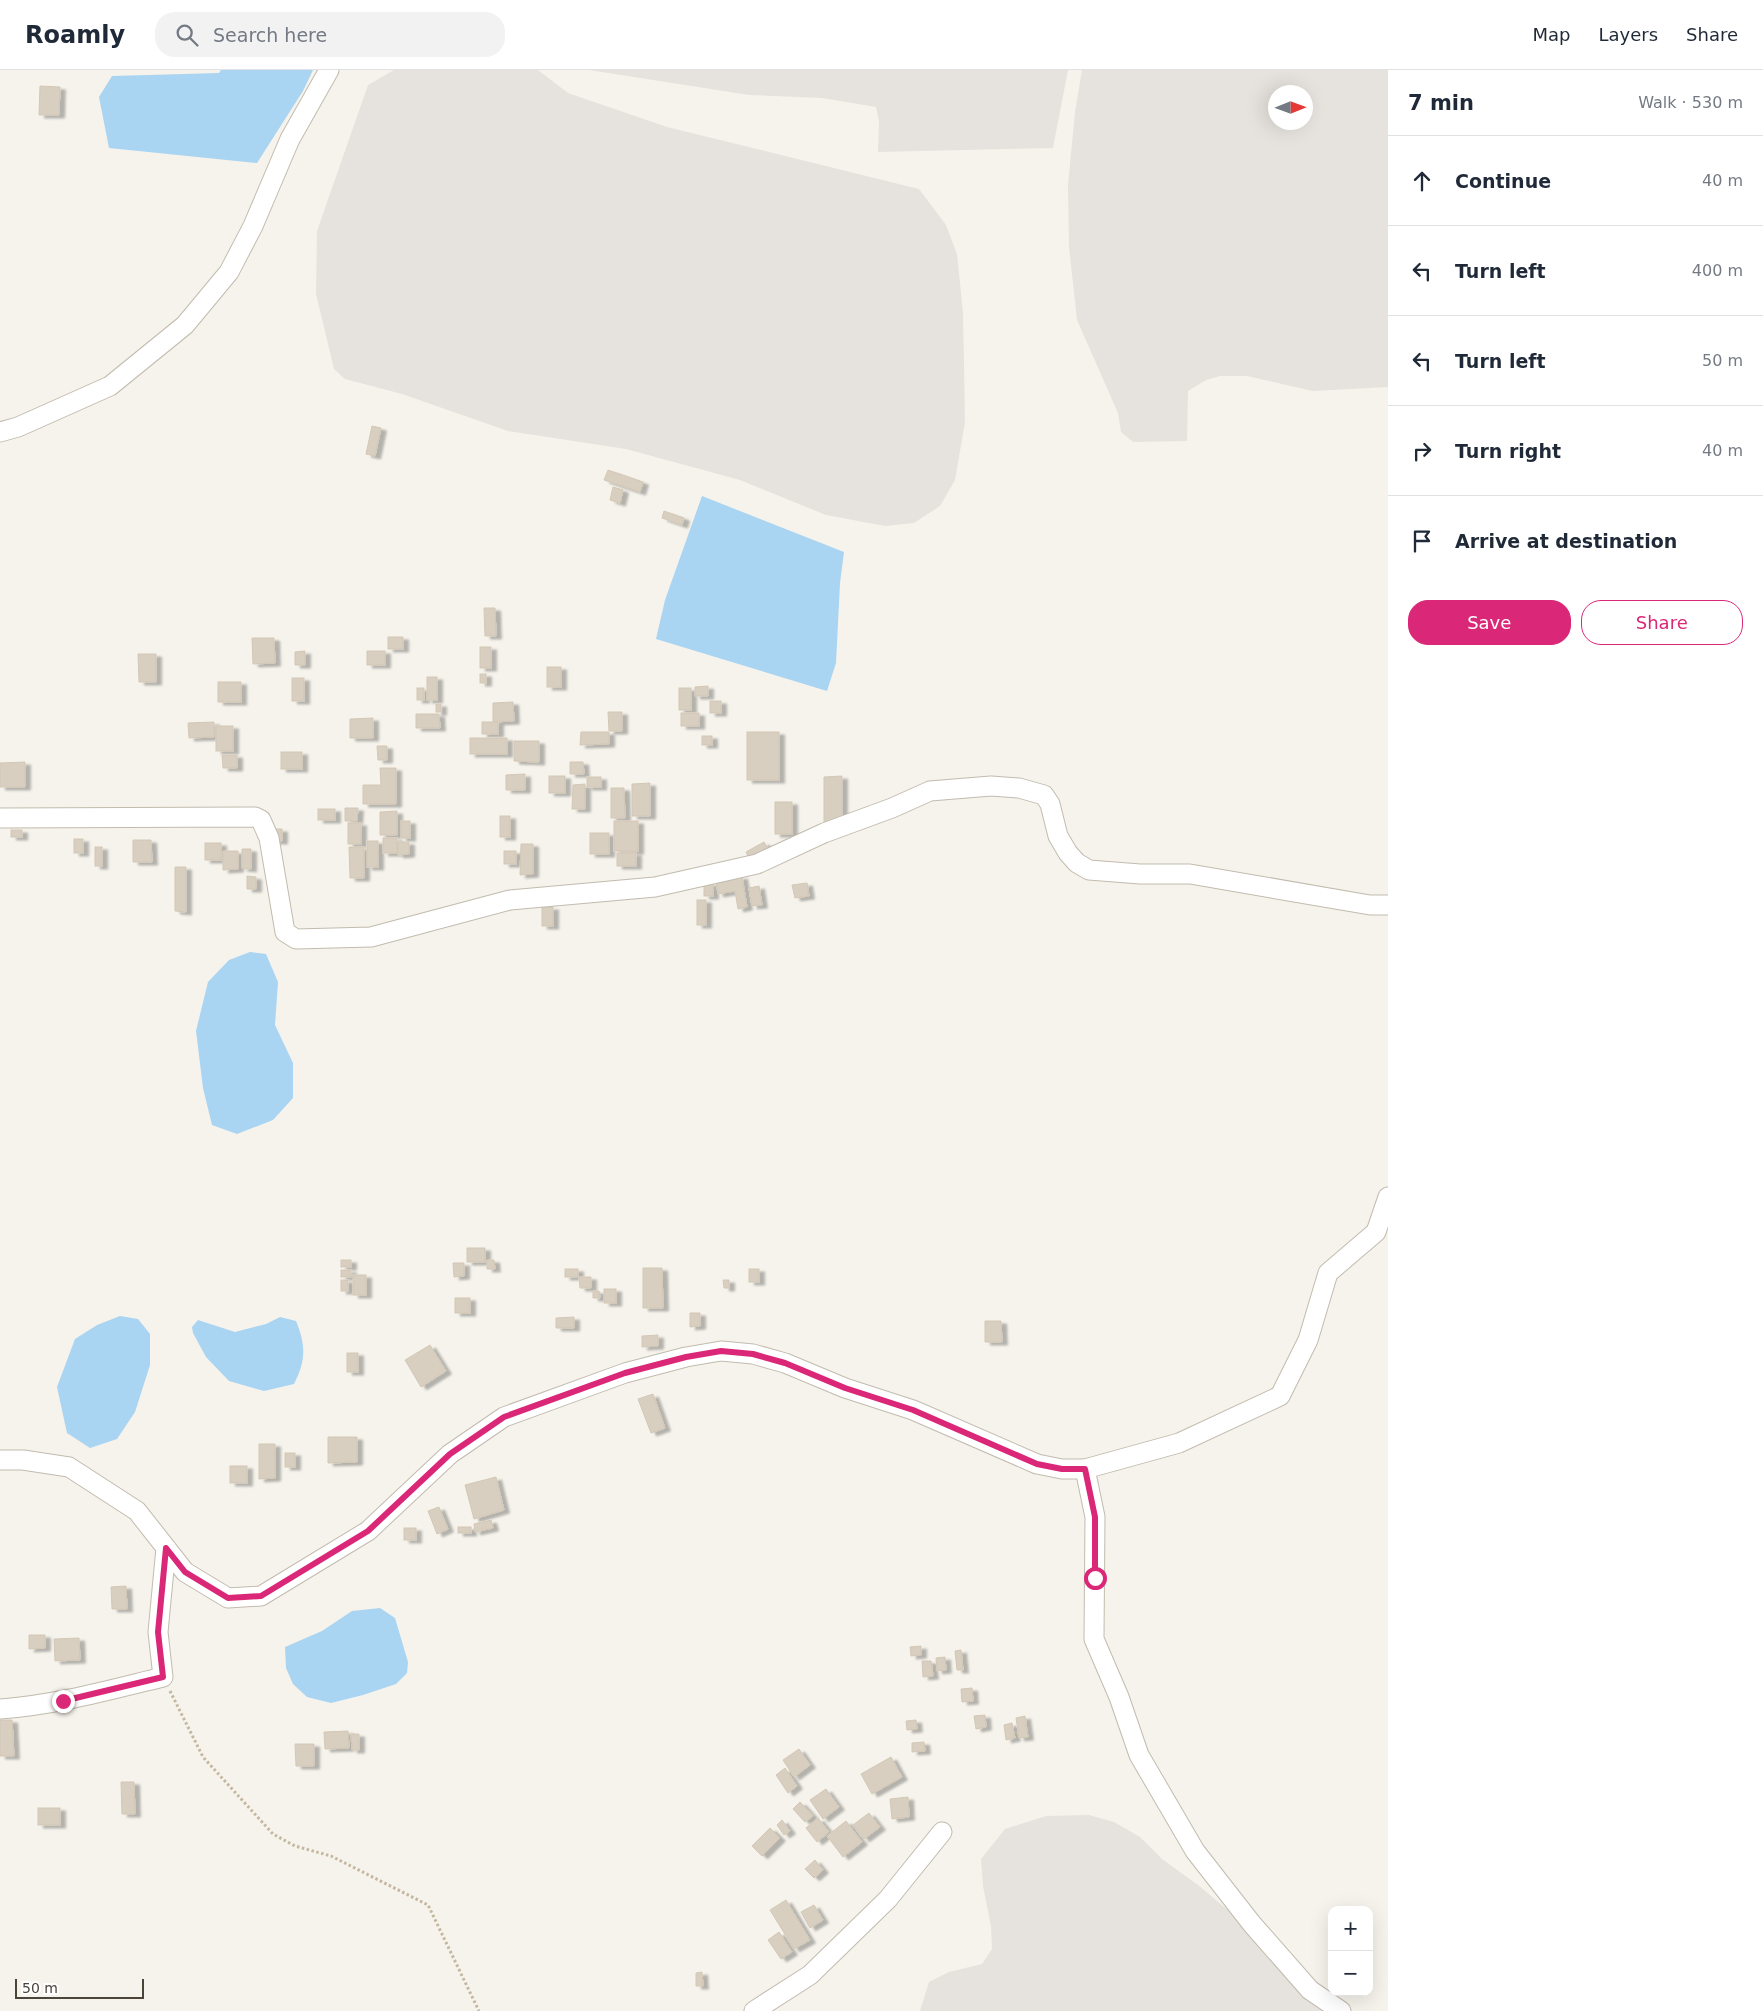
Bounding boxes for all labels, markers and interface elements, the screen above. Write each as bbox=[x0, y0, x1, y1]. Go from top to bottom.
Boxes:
search box bbox=[155, 12, 505, 57]
text: Roamly bbox=[25, 21, 125, 49]
icon: search bbox=[173, 21, 201, 49]
text: Search here bbox=[213, 24, 327, 46]
text: Map bbox=[1532, 24, 1570, 45]
text: Layers bbox=[1598, 24, 1658, 45]
text: Share bbox=[1686, 24, 1738, 45]
north arrow bbox=[1268, 85, 1313, 130]
text: 7 min bbox=[1408, 91, 1474, 115]
text: Walk · 530 m bbox=[1638, 93, 1743, 112]
icon: ahead bbox=[1408, 167, 1436, 195]
text: Continue bbox=[1455, 170, 1551, 192]
text: 40 m bbox=[1702, 171, 1743, 190]
icon: left bbox=[1408, 257, 1436, 285]
text: Turn left bbox=[1455, 260, 1546, 282]
text: 400 m bbox=[1692, 261, 1743, 280]
icon: left bbox=[1408, 347, 1436, 375]
text: Turn left bbox=[1455, 350, 1546, 372]
text: 50 m bbox=[1702, 351, 1743, 370]
icon: right bbox=[1408, 437, 1436, 465]
text: Turn right bbox=[1455, 440, 1561, 462]
text: 40 m bbox=[1702, 441, 1743, 460]
icon: arrive bbox=[1408, 527, 1436, 555]
text: Arrive at destination bbox=[1455, 530, 1677, 552]
button: Save bbox=[1408, 600, 1571, 645]
button: Share bbox=[1581, 600, 1743, 645]
route start bbox=[1084, 1567, 1107, 1590]
route end bbox=[52, 1690, 75, 1713]
map controls bbox=[1328, 1906, 1373, 1996]
button: + bbox=[1328, 1906, 1373, 1951]
button: − bbox=[1328, 1951, 1373, 1996]
scale bar bbox=[15, 1976, 144, 1999]
text: 50 m bbox=[22, 1980, 58, 1996]

